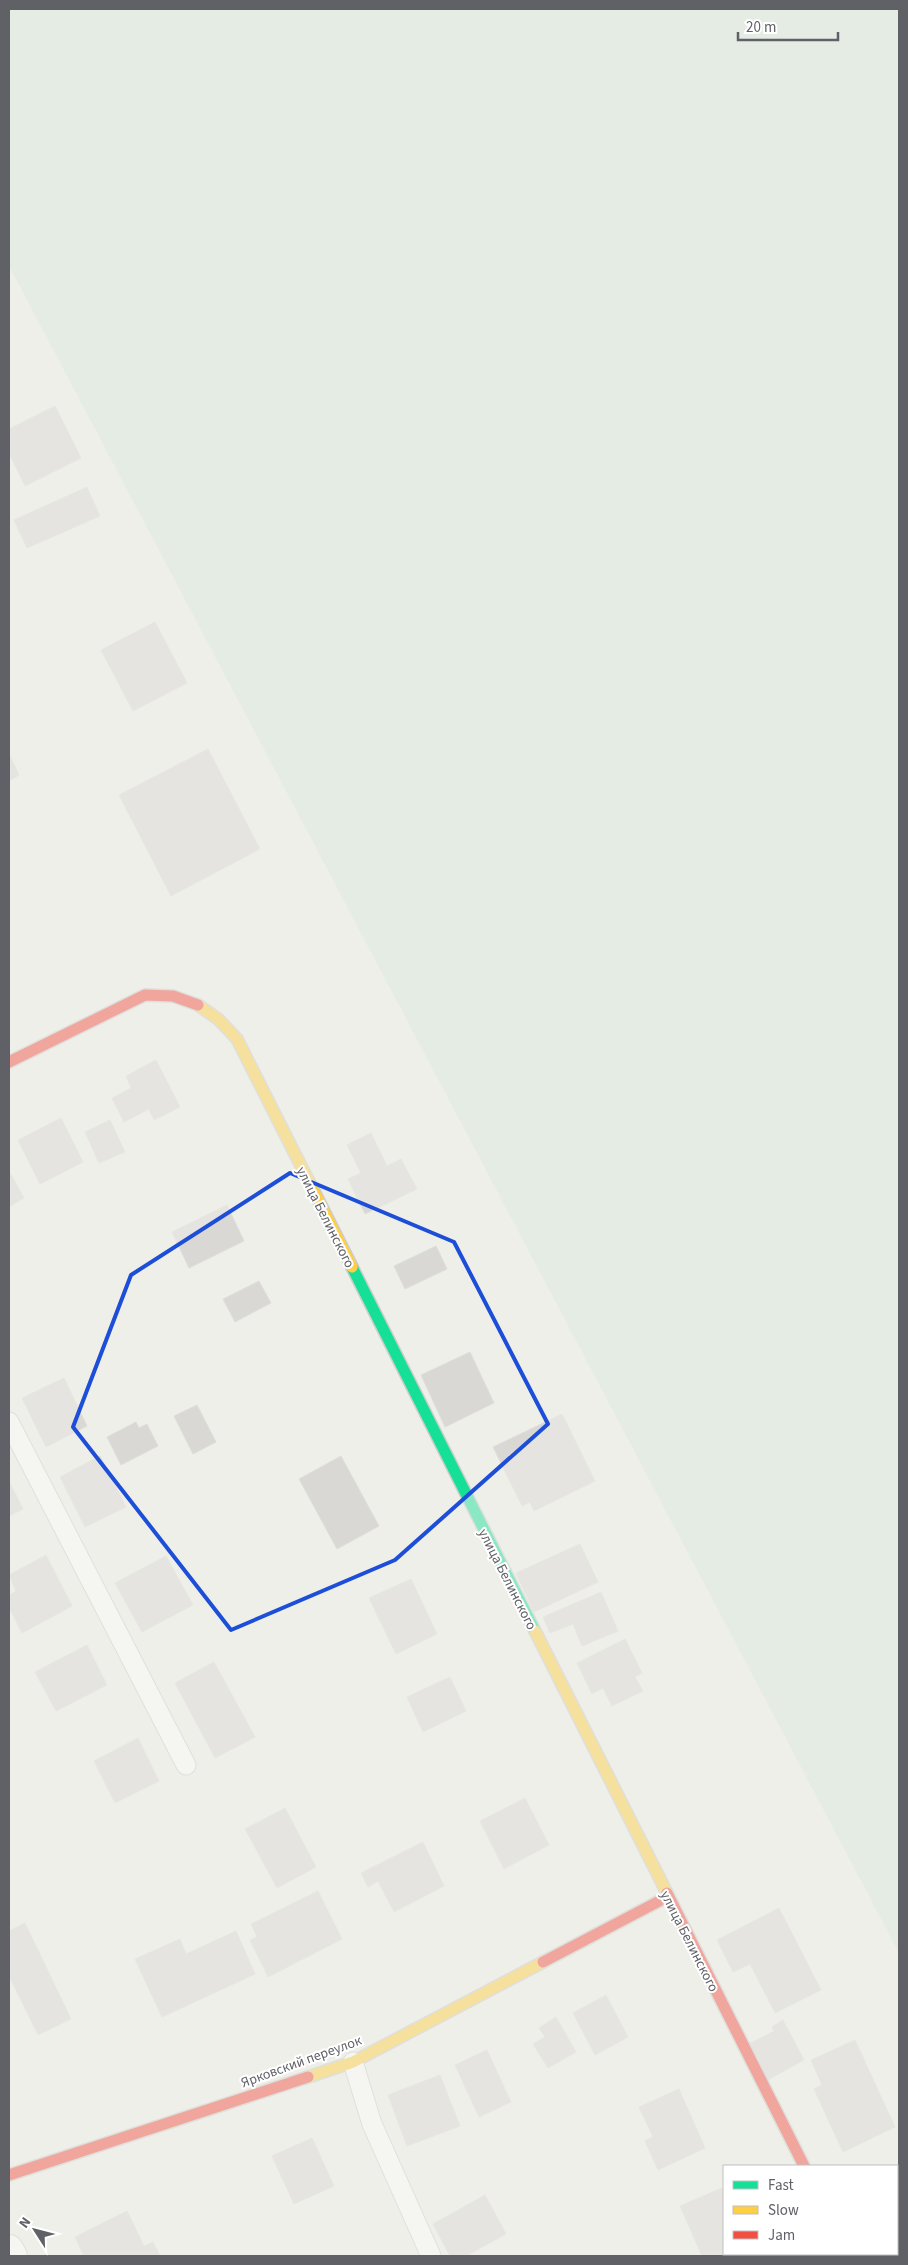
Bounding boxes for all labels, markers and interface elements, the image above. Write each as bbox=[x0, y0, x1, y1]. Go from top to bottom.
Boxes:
scale bar bbox=[738, 10, 838, 42]
text: 20 m bbox=[746, 17, 776, 38]
street label: улица Белинского bbox=[291, 1163, 359, 1272]
street label: улица Белинского bbox=[473, 1525, 541, 1634]
street label: улица Белинского bbox=[655, 1887, 723, 1996]
street label: Ярковский переулок bbox=[238, 2031, 365, 2093]
legend bbox=[723, 2165, 898, 2255]
text: Fast bbox=[768, 2175, 794, 2196]
text: Slow bbox=[768, 2200, 799, 2221]
north arrow bbox=[10, 2205, 60, 2255]
text: N bbox=[14, 2213, 36, 2233]
text: Jam bbox=[768, 2225, 795, 2246]

